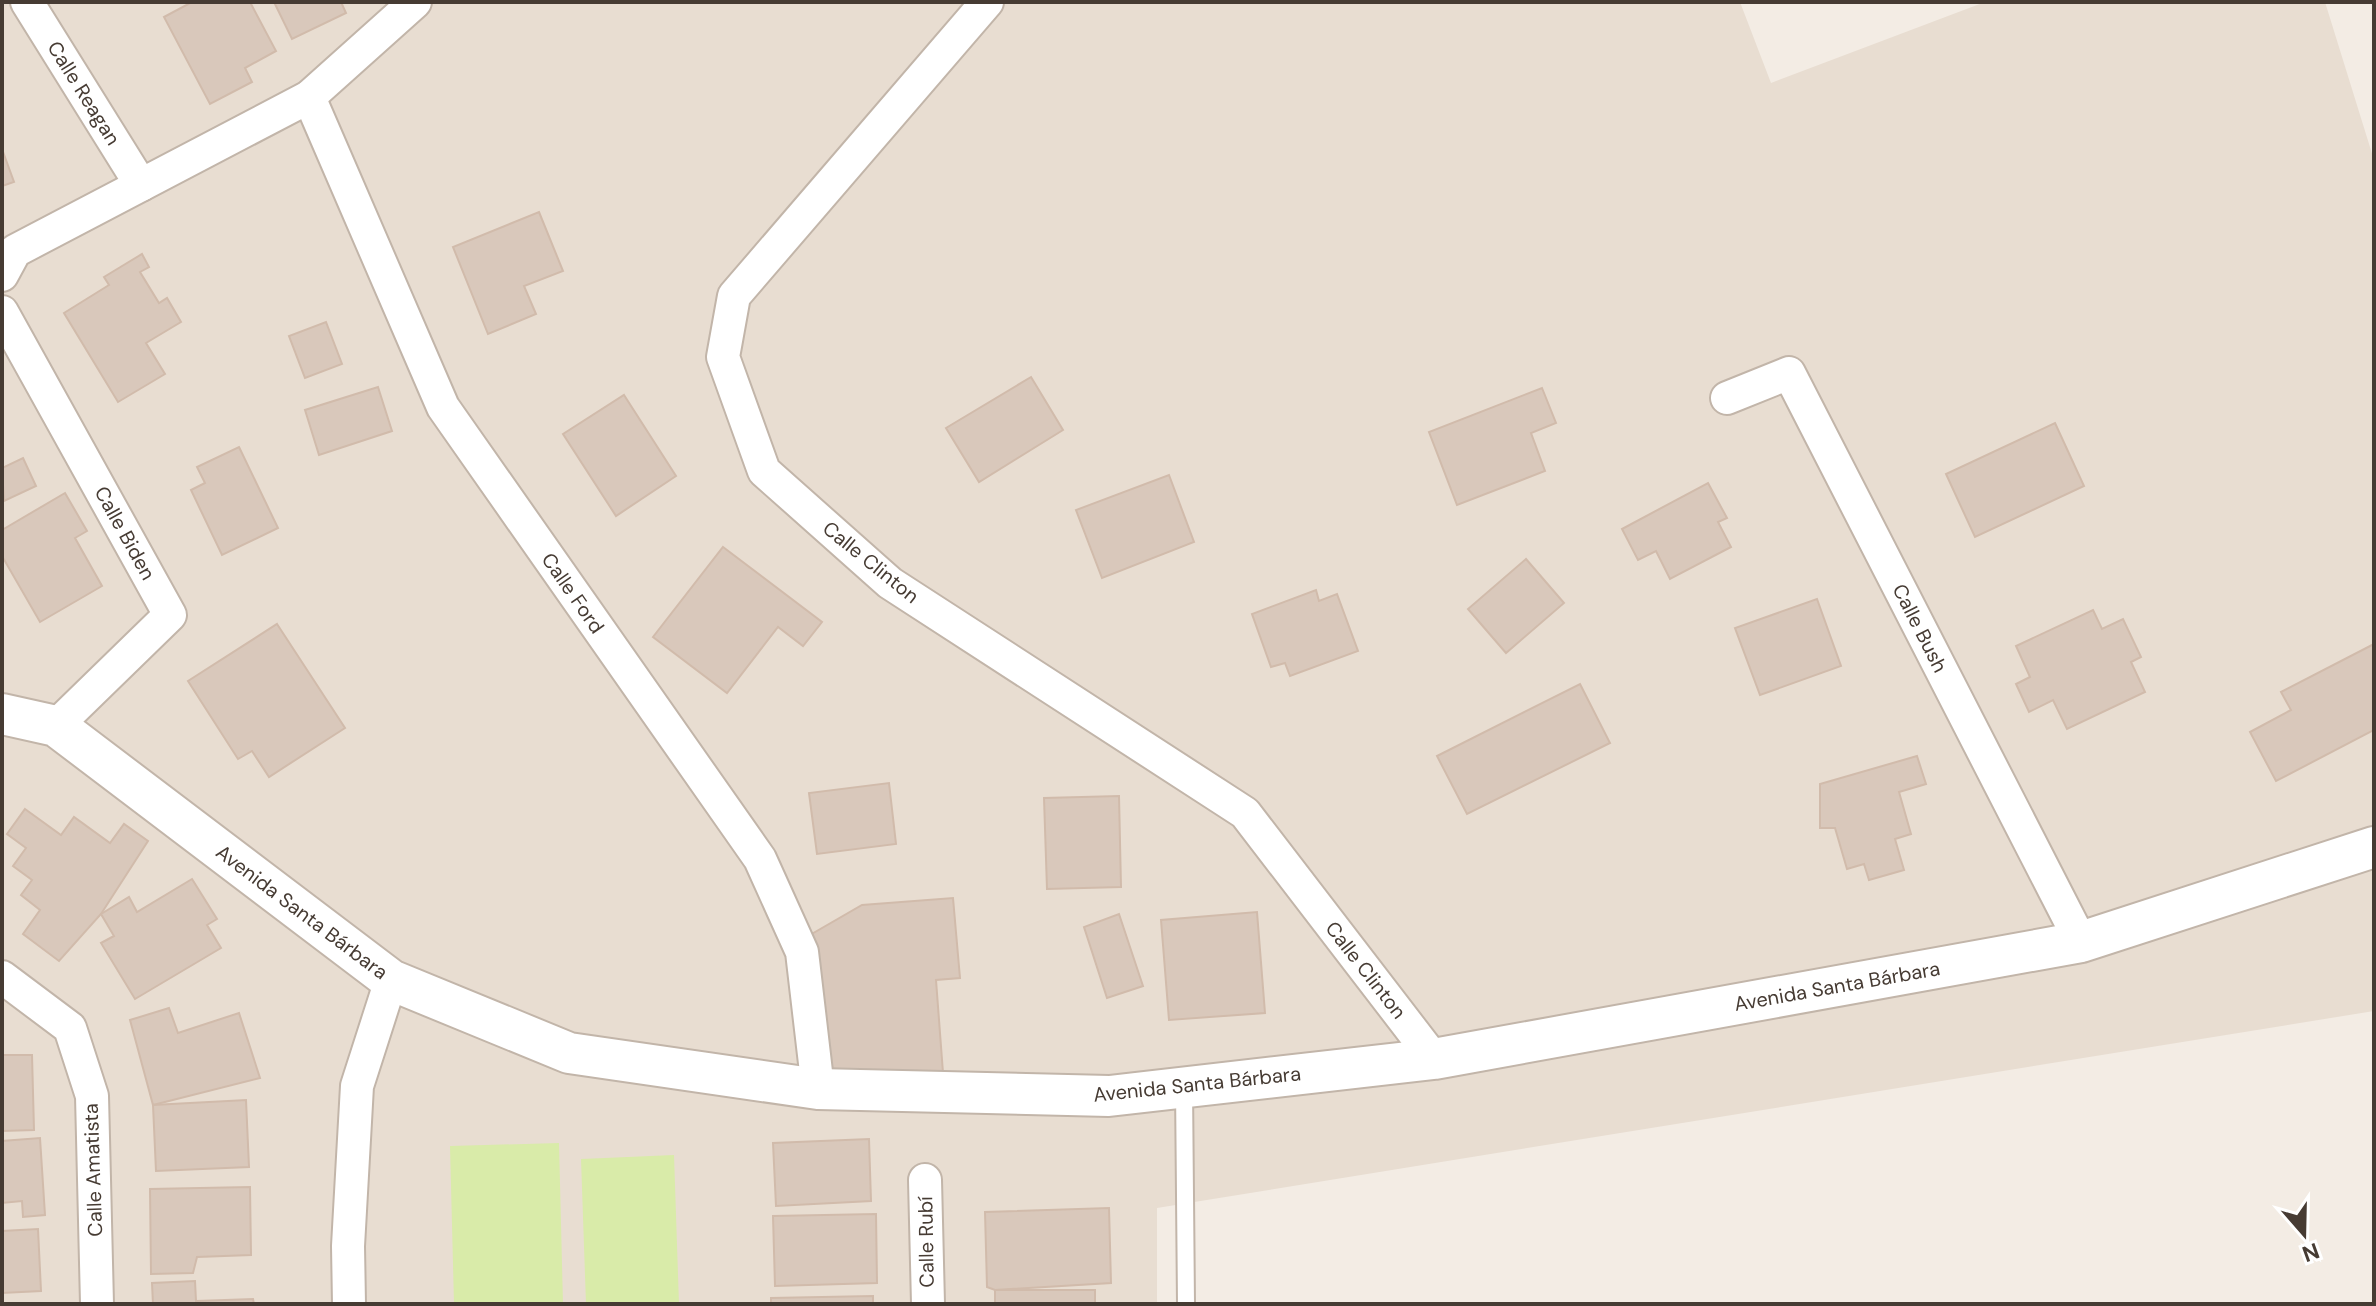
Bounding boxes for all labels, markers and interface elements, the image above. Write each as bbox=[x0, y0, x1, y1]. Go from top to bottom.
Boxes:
street label: Calle Reagan bbox=[42, 36, 126, 150]
street label: Calle Biden bbox=[89, 482, 161, 584]
street label: Calle Clinton bbox=[817, 515, 925, 609]
street label: Calle Ford bbox=[536, 548, 610, 638]
street label: Calle Bush bbox=[1887, 579, 1953, 677]
street label: Avenida Santa Bárbara bbox=[211, 839, 393, 985]
street label: Calle Clinton bbox=[1320, 916, 1412, 1024]
street label: Avenida Santa Bárbara bbox=[1732, 955, 1942, 1017]
street label: Avenida Santa Bárbara bbox=[1092, 1060, 1302, 1108]
street label: Calle Amatista bbox=[78, 1103, 108, 1237]
north arrow bbox=[2264, 1194, 2344, 1274]
street label: Calle Rubí bbox=[912, 1196, 940, 1288]
text: N bbox=[2298, 1236, 2323, 1269]

